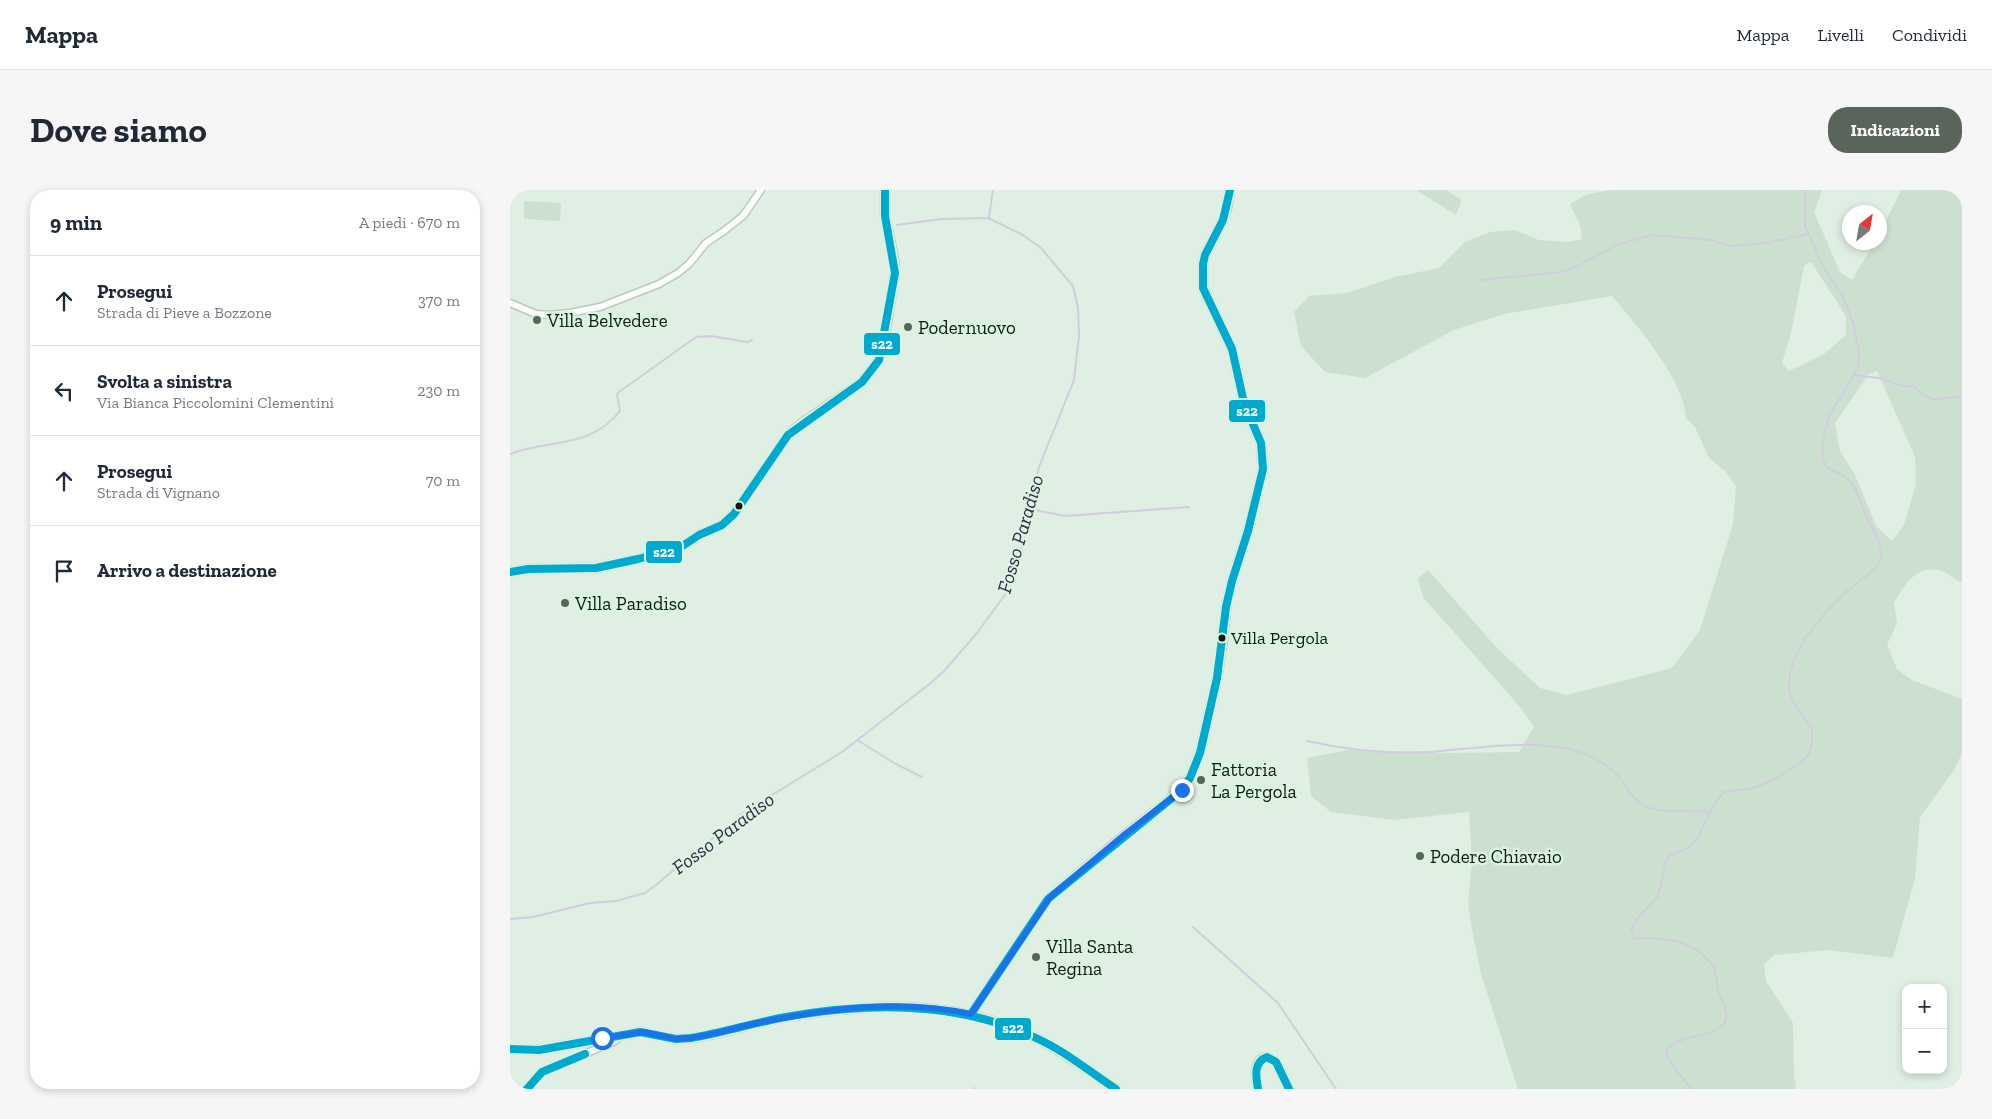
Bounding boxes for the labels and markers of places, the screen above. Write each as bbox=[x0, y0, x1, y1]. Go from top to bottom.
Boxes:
place label: Villa Belvedere bbox=[546, 309, 668, 332]
marker: Villa Belvedere bbox=[531, 314, 543, 326]
place label: Podernuovo bbox=[918, 316, 1016, 339]
marker: Podernuovo bbox=[902, 321, 914, 333]
unlabelled marker bbox=[734, 501, 744, 511]
place label: Villa Paradiso bbox=[574, 592, 687, 615]
marker: Villa Paradiso bbox=[559, 597, 571, 609]
place label: Villa Pergola bbox=[1230, 627, 1329, 649]
marker: Villa Pergola bbox=[1217, 633, 1227, 643]
place label: Fattoria La Pergola bbox=[1211, 758, 1297, 803]
marker: Fattoria La Pergola bbox=[1195, 774, 1207, 786]
place label: Podere Chiavaio bbox=[1430, 845, 1562, 868]
marker: Podere Chiavaio bbox=[1414, 850, 1426, 862]
place label: Villa Santa Regina bbox=[1045, 935, 1133, 980]
marker: Villa Santa Regina bbox=[1030, 951, 1042, 963]

